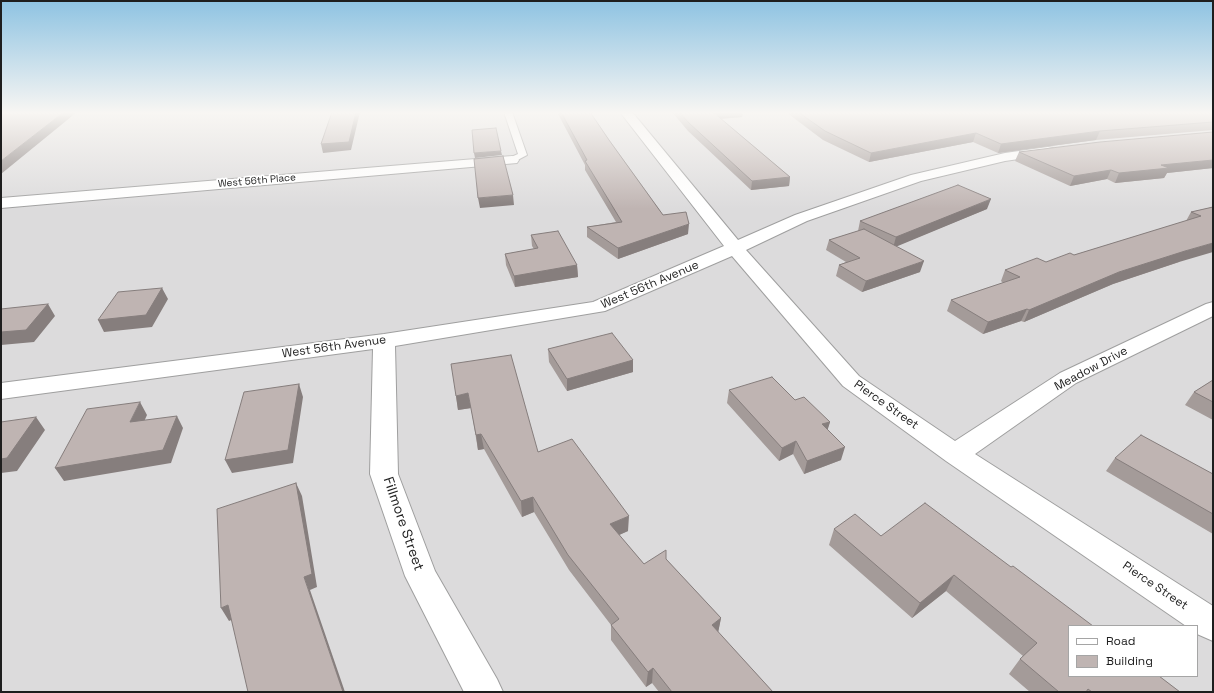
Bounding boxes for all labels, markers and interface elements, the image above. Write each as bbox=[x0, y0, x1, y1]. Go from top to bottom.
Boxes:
street label: West 56th Place bbox=[218, 172, 296, 190]
street label: West 56th Avenue bbox=[599, 258, 701, 312]
street label: West 56th Avenue bbox=[281, 333, 387, 361]
street label: Meadow Drive bbox=[1052, 344, 1130, 394]
street label: Pierce Street bbox=[851, 377, 921, 433]
street label: Fillmore Street bbox=[379, 475, 427, 573]
street label: Pierce Street bbox=[1120, 559, 1190, 613]
legend bbox=[1068, 625, 1198, 677]
text: Road bbox=[1106, 633, 1135, 649]
text: Building bbox=[1106, 653, 1153, 669]

